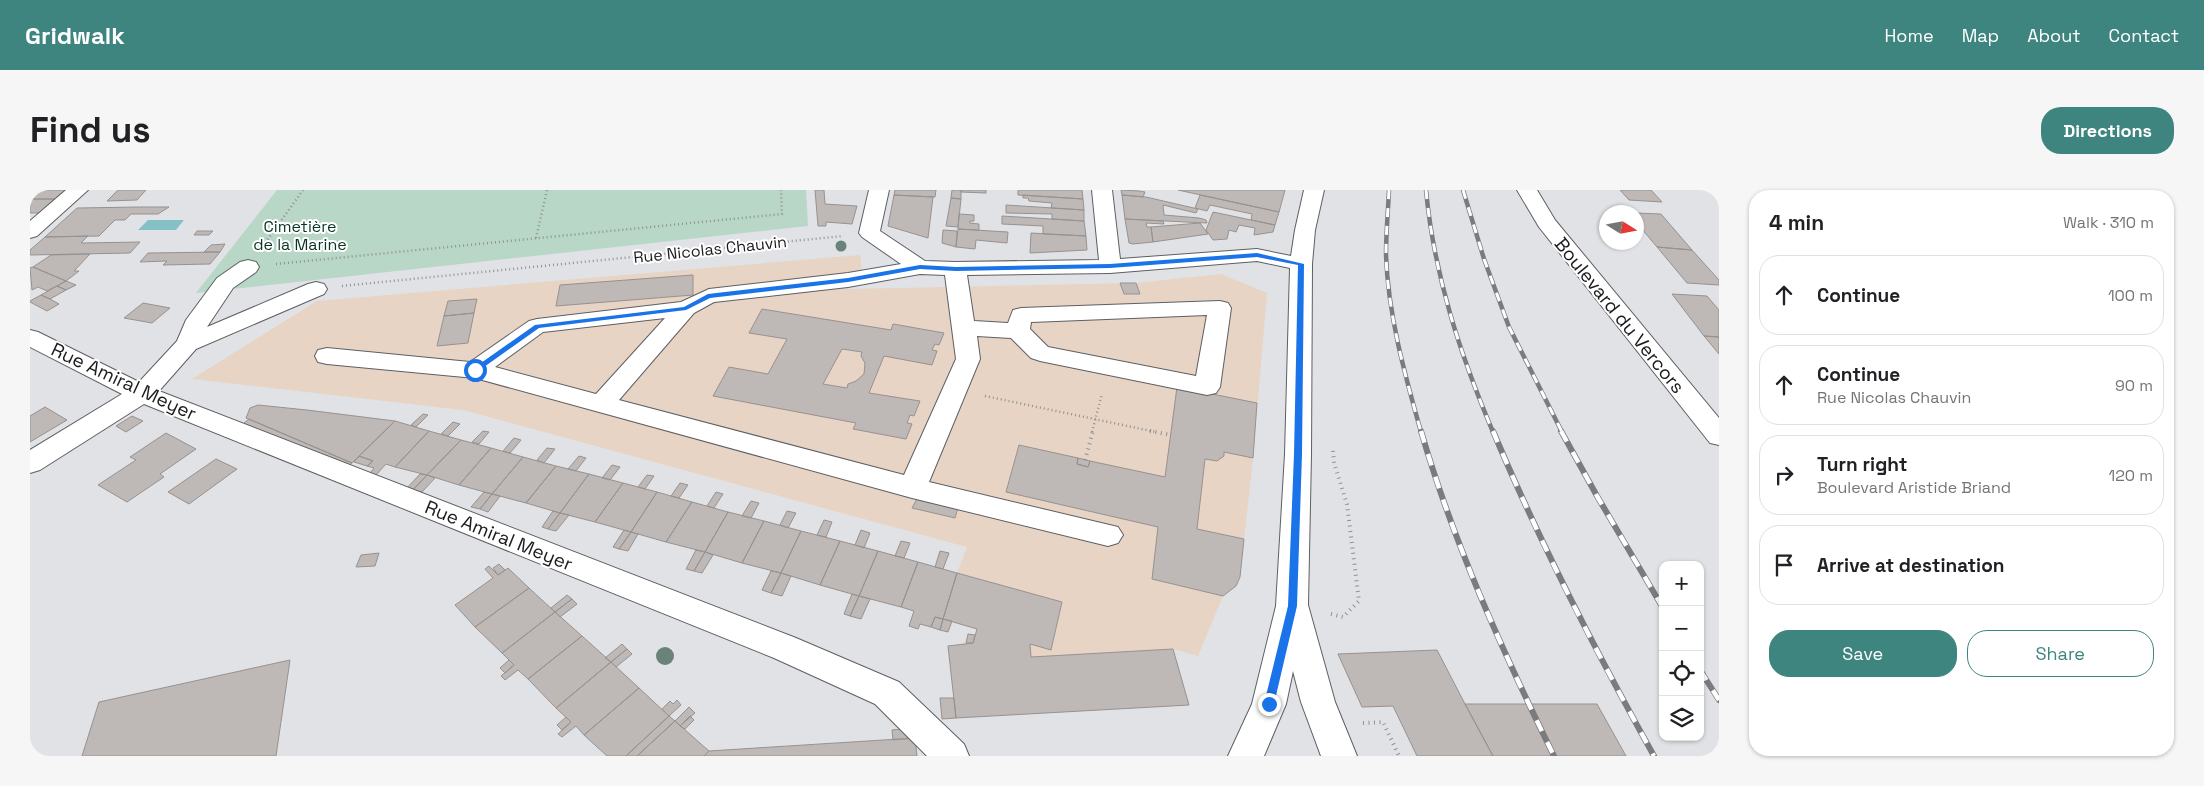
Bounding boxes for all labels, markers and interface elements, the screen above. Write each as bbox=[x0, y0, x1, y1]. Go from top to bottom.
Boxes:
text: Gridwalk bbox=[25, 20, 125, 51]
text: Home bbox=[1885, 24, 1934, 47]
text: Map bbox=[1962, 24, 1999, 47]
text: About bbox=[2027, 24, 2081, 47]
text: Contact bbox=[2109, 24, 2179, 47]
button: Directions bbox=[2041, 107, 2174, 154]
text: Find us bbox=[30, 108, 151, 152]
north arrow bbox=[1599, 205, 1644, 250]
text: 4 min bbox=[1769, 209, 1824, 236]
text: Walk · 310 m bbox=[2063, 212, 2154, 233]
park label: Cimetière de la Marine bbox=[253, 216, 347, 255]
street label: Rue Nicolas Chauvin bbox=[632, 231, 788, 268]
street label: Boulevard du Vercors bbox=[1549, 232, 1690, 399]
icon: ahead bbox=[1770, 281, 1798, 309]
text: Continue bbox=[1817, 283, 1900, 308]
text: 100 m bbox=[2108, 285, 2153, 306]
street label: Rue Amiral Meyer bbox=[47, 337, 200, 426]
route start bbox=[464, 359, 487, 382]
text: Continue bbox=[1817, 362, 1900, 387]
icon: ahead bbox=[1770, 371, 1798, 399]
text: 90 m bbox=[2115, 375, 2153, 396]
text: Rue Nicolas Chauvin bbox=[1817, 387, 1971, 408]
text: Turn right bbox=[1817, 452, 1907, 477]
icon: right bbox=[1770, 461, 1798, 489]
text: 120 m bbox=[2109, 465, 2153, 486]
text: Boulevard Aristide Briand bbox=[1817, 477, 2011, 498]
street label: Rue Amiral Meyer bbox=[421, 494, 577, 577]
icon: arrive bbox=[1770, 551, 1798, 579]
text: Arrive at destination bbox=[1817, 553, 2005, 578]
map controls bbox=[1659, 561, 1704, 741]
button: + bbox=[1659, 561, 1704, 606]
button: − bbox=[1659, 606, 1704, 651]
button: Save bbox=[1769, 630, 1957, 677]
button: Share bbox=[1967, 630, 2154, 677]
button: locate bbox=[1659, 651, 1704, 696]
route end bbox=[1258, 693, 1281, 716]
button: layers bbox=[1659, 696, 1704, 741]

